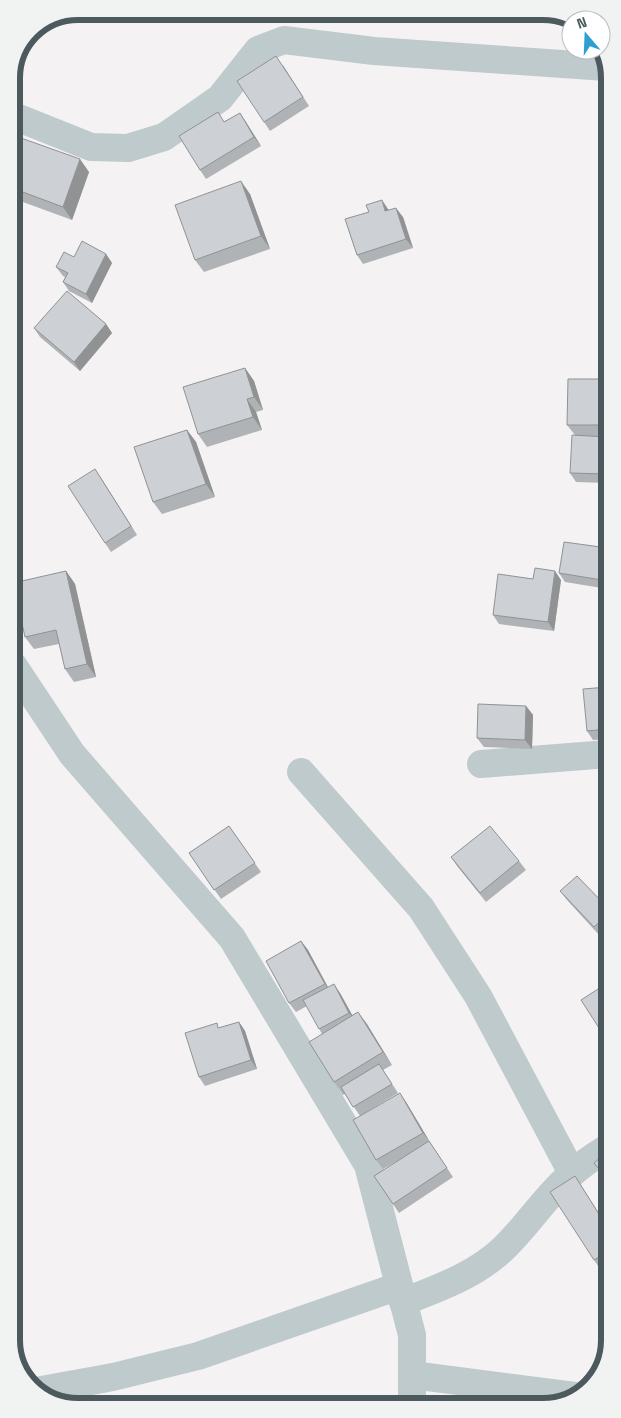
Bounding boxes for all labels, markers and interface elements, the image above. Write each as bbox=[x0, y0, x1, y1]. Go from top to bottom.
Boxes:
north arrow bbox=[561, 10, 611, 60]
text: N bbox=[574, 13, 589, 33]

